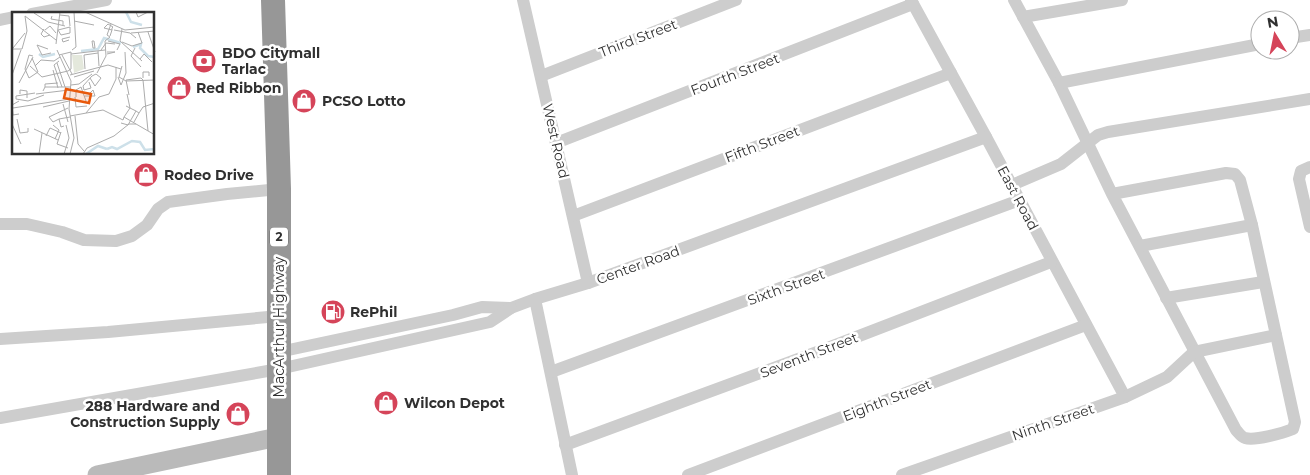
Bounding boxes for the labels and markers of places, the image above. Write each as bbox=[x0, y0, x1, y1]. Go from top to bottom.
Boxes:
place label: BDO Citymall Tarlac bbox=[222, 44, 320, 78]
bank icon: BDO Citymall Tarlac bbox=[191, 48, 217, 74]
shop icon: Red Ribbon bbox=[166, 75, 192, 101]
place label: Red Ribbon bbox=[196, 79, 281, 97]
shop icon: PCSO Lotto bbox=[291, 88, 317, 114]
place label: PCSO Lotto bbox=[322, 92, 406, 110]
shop icon: Rodeo Drive bbox=[133, 162, 159, 188]
place label: Rodeo Drive bbox=[164, 166, 254, 184]
fuel station icon: RePhil bbox=[320, 299, 346, 325]
place label: RePhil bbox=[350, 303, 397, 321]
shop icon: Wilcon Depot bbox=[373, 390, 399, 416]
place label: Wilcon Depot bbox=[404, 394, 505, 412]
place label: 288 Hardware and Construction Supply bbox=[70, 397, 221, 431]
shop icon: 288 Hardware and Construction Supply bbox=[225, 401, 251, 427]

